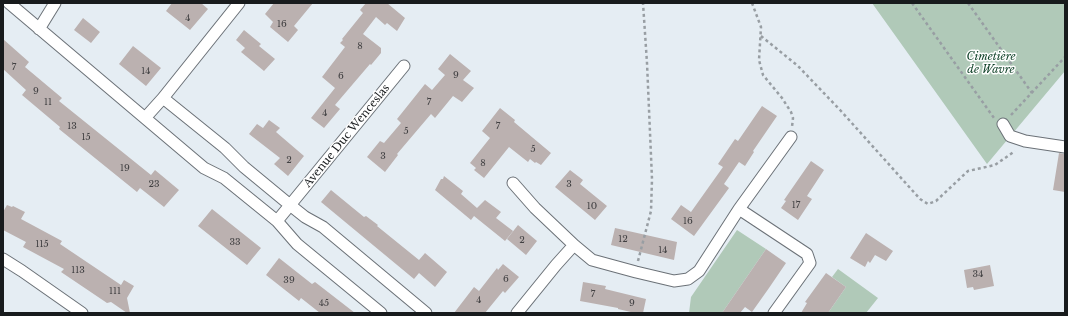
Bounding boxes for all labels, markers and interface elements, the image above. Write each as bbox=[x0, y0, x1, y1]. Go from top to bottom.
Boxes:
house number: 4 bbox=[185, 13, 191, 23]
house number: 16 bbox=[277, 19, 287, 29]
house number: 8 bbox=[357, 41, 363, 51]
park label: Cimetière de Wavre bbox=[966, 50, 1016, 76]
house number: 7 bbox=[12, 62, 16, 72]
house number: 14 bbox=[141, 66, 151, 76]
house number: 9 bbox=[453, 70, 459, 80]
house number: 6 bbox=[338, 71, 344, 81]
street label: Avenue Duc Wenceslas bbox=[301, 82, 393, 190]
house number: 9 bbox=[33, 86, 39, 96]
house number: 11 bbox=[44, 97, 52, 107]
house number: 7 bbox=[427, 97, 431, 107]
house number: 4 bbox=[322, 108, 328, 118]
house number: 13 bbox=[67, 121, 77, 131]
house number: 7 bbox=[496, 121, 500, 131]
house number: 5 bbox=[403, 126, 409, 136]
house number: 15 bbox=[81, 132, 91, 142]
house number: 5 bbox=[530, 144, 536, 154]
house number: 3 bbox=[380, 151, 386, 161]
house number: 2 bbox=[286, 155, 292, 165]
house number: 8 bbox=[480, 158, 486, 168]
house number: 19 bbox=[120, 163, 130, 173]
house number: 23 bbox=[148, 179, 160, 189]
house number: 3 bbox=[566, 179, 572, 189]
house number: 17 bbox=[792, 200, 800, 210]
house number: 10 bbox=[587, 201, 597, 211]
house number: 16 bbox=[683, 216, 693, 226]
house number: 12 bbox=[618, 234, 628, 244]
house number: 2 bbox=[519, 235, 525, 245]
house number: 33 bbox=[229, 237, 241, 247]
house number: 115 bbox=[35, 239, 49, 249]
house number: 14 bbox=[658, 245, 668, 255]
house number: 113 bbox=[71, 265, 85, 275]
house number: 34 bbox=[973, 269, 983, 279]
house number: 6 bbox=[503, 274, 509, 284]
house number: 39 bbox=[283, 275, 295, 285]
house number: 111 bbox=[109, 286, 121, 296]
house number: 7 bbox=[591, 289, 595, 299]
house number: 4 bbox=[476, 295, 482, 305]
house number: 45 bbox=[319, 298, 329, 308]
house number: 9 bbox=[629, 298, 635, 308]

